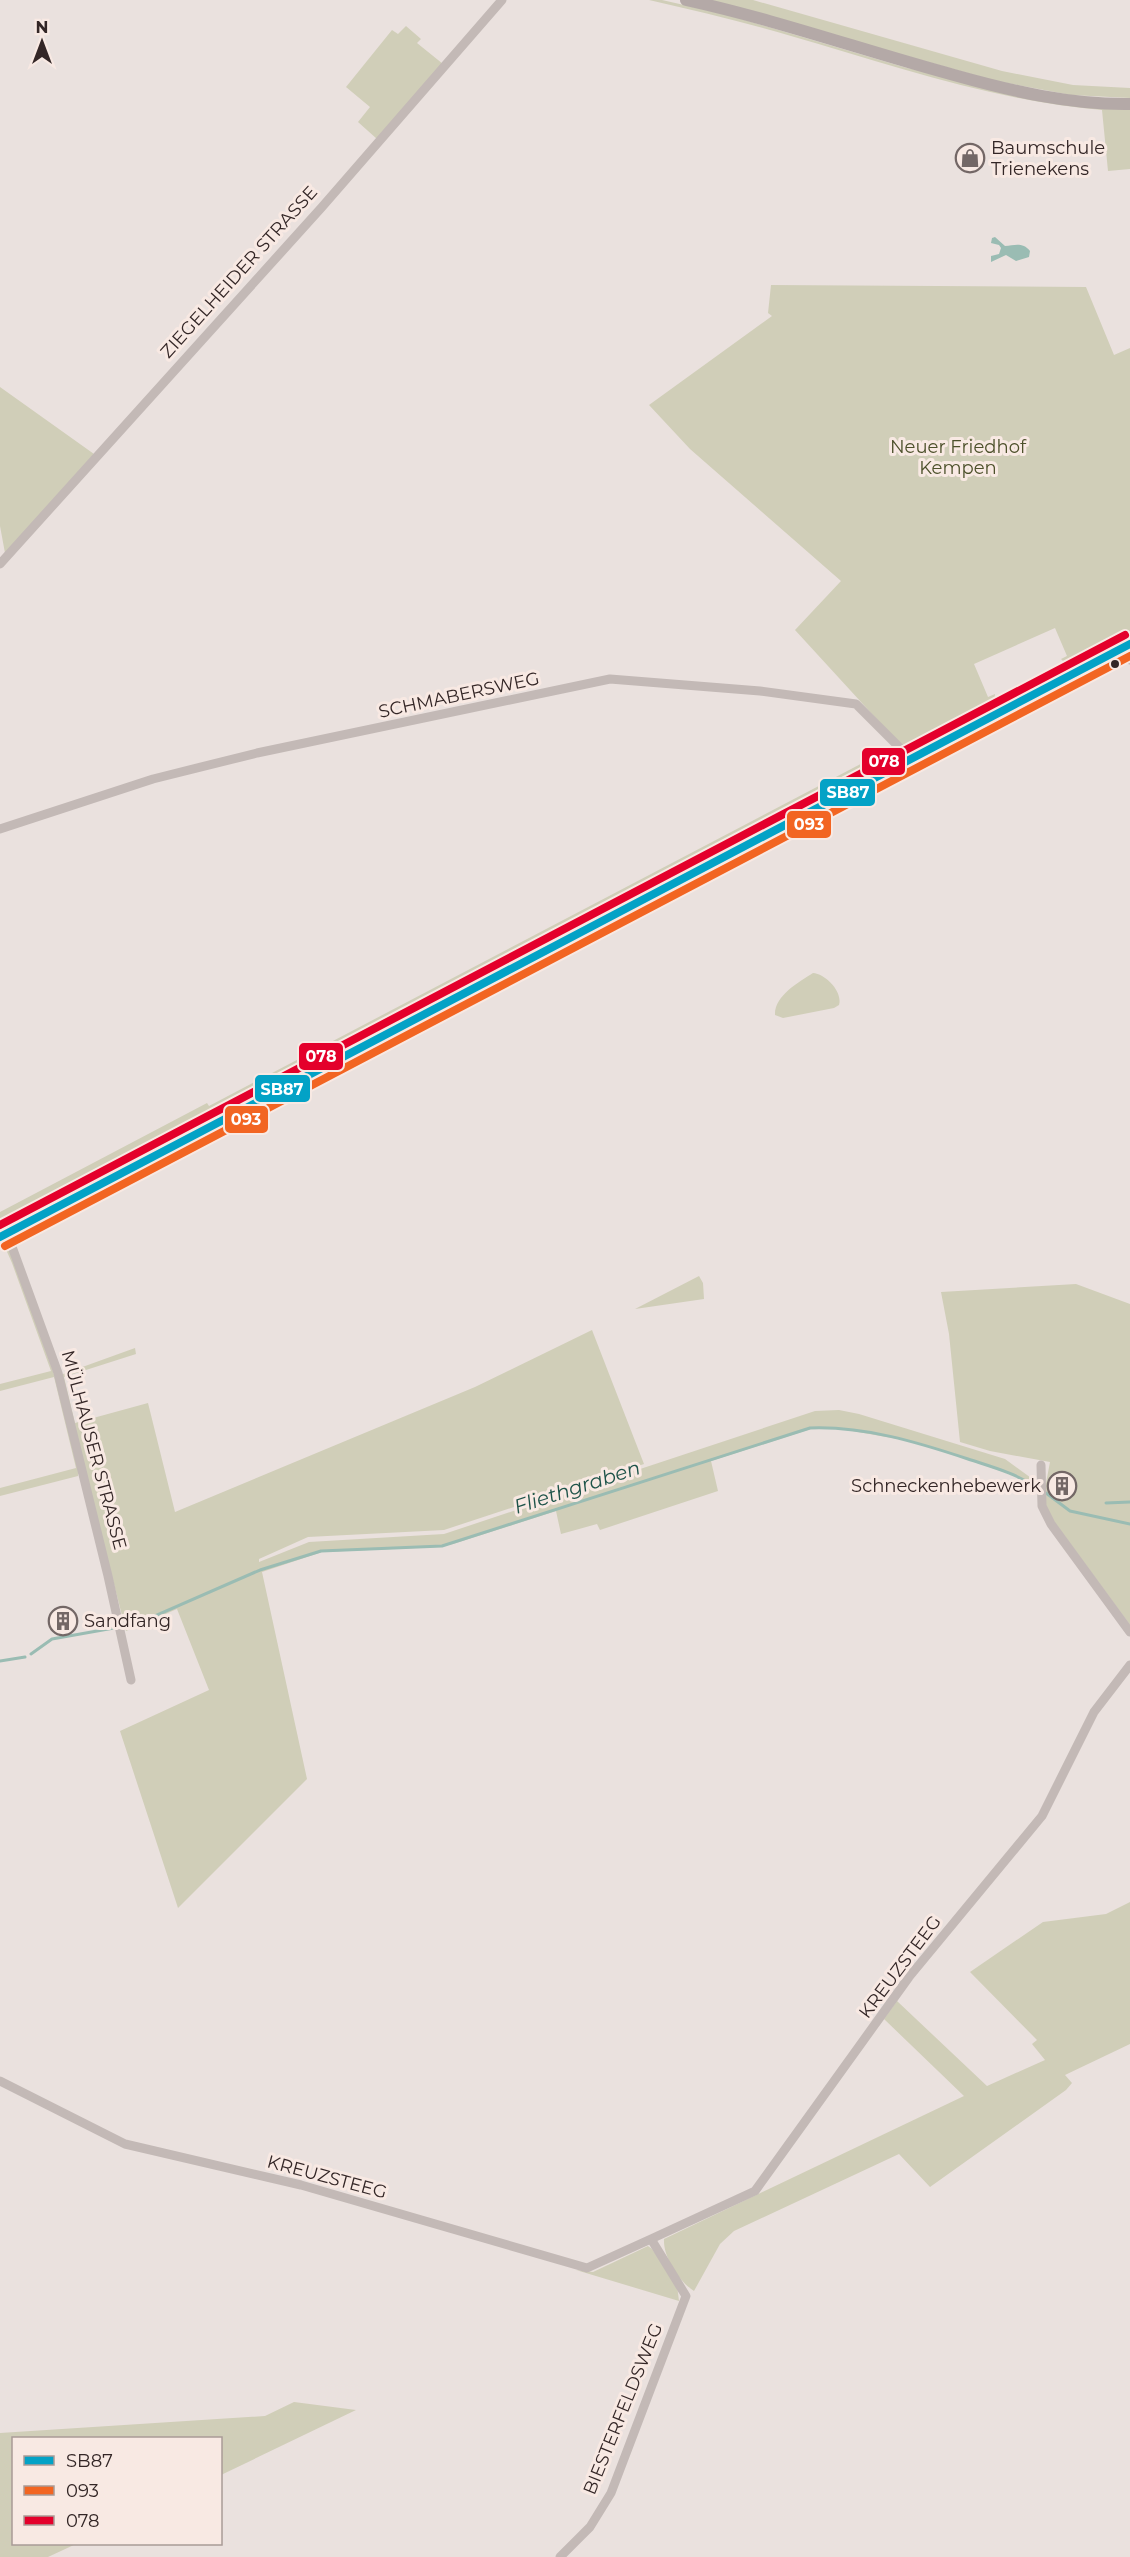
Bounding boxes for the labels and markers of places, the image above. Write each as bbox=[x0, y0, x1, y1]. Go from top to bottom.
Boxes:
place label: Baumschule Trienekens bbox=[991, 137, 1105, 180]
shop icon: Baumschule Trienekens bbox=[954, 142, 986, 174]
unlabelled marker bbox=[1109, 658, 1121, 670]
building icon: Schneckenhebewerk bbox=[1046, 1470, 1078, 1502]
place label: Schneckenhebewerk bbox=[851, 1475, 1041, 1497]
building icon: Sandfang bbox=[47, 1605, 79, 1637]
place label: Sandfang bbox=[84, 1610, 171, 1632]

